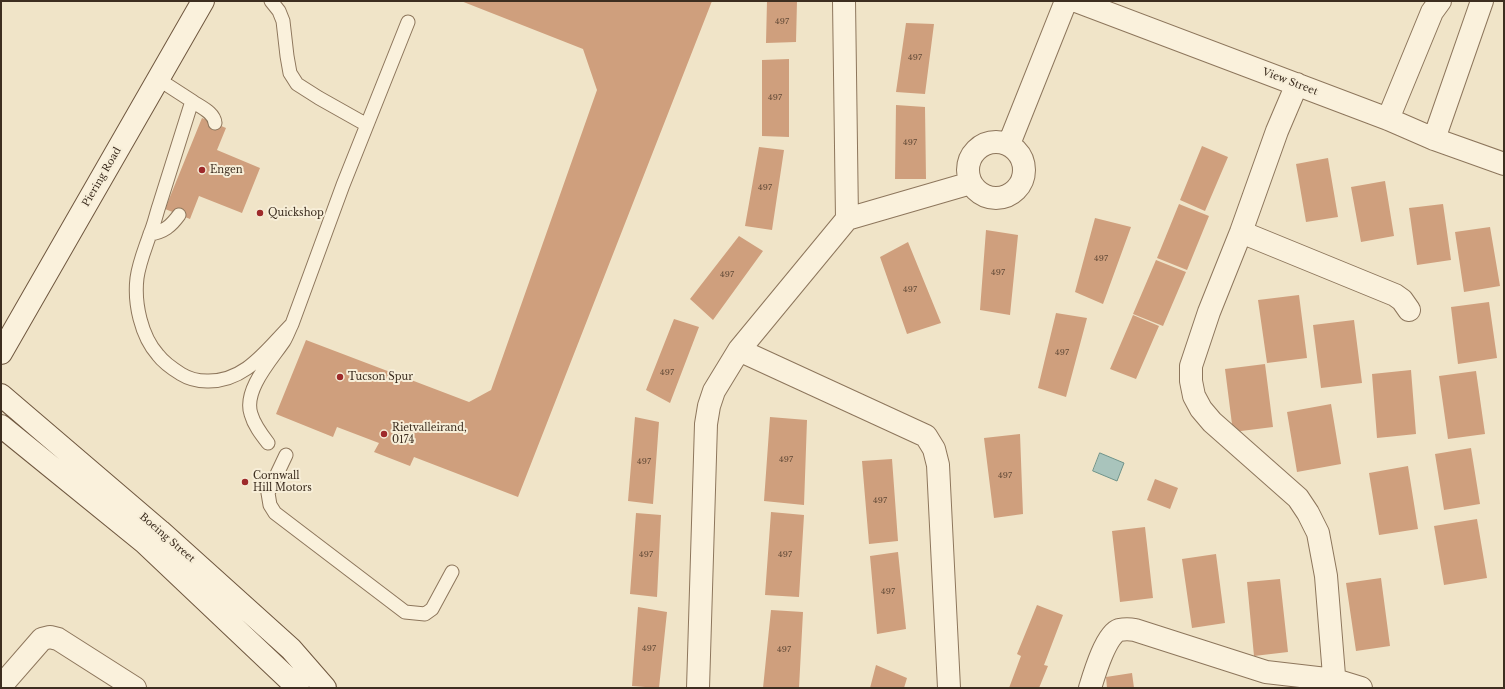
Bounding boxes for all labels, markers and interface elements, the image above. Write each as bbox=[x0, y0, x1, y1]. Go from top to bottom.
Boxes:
house number: 497 bbox=[775, 17, 789, 27]
house number: 497 bbox=[908, 53, 922, 63]
street label: View Street bbox=[1261, 66, 1319, 98]
house number: 497 bbox=[768, 93, 782, 103]
house number: 497 bbox=[903, 138, 917, 148]
street label: Piering Road bbox=[80, 145, 124, 209]
place label: Engen bbox=[210, 164, 243, 176]
marker: Engen bbox=[197, 165, 207, 175]
house number: 497 bbox=[758, 183, 772, 193]
place label: Quickshop bbox=[268, 207, 324, 219]
marker: Quickshop bbox=[255, 208, 265, 218]
house number: 497 bbox=[1094, 254, 1108, 264]
house number: 497 bbox=[991, 268, 1005, 278]
house number: 497 bbox=[720, 270, 734, 280]
house number: 497 bbox=[903, 285, 917, 295]
house number: 497 bbox=[1055, 348, 1069, 358]
house number: 497 bbox=[660, 368, 674, 378]
place label: Tucson Spur bbox=[348, 371, 413, 383]
marker: Tucson Spur bbox=[335, 372, 345, 382]
place label: Rietvalleirand, 0174 bbox=[392, 422, 467, 446]
marker: Rietvalleirand, 0174 bbox=[379, 429, 389, 439]
house number: 497 bbox=[779, 455, 793, 465]
house number: 497 bbox=[637, 457, 651, 467]
place label: Cornwall Hill Motors bbox=[253, 470, 312, 494]
house number: 497 bbox=[998, 471, 1012, 481]
marker: Cornwall Hill Motors bbox=[240, 477, 250, 487]
house number: 497 bbox=[873, 496, 887, 506]
street label: Boeing Street bbox=[137, 511, 197, 565]
house number: 497 bbox=[639, 550, 653, 560]
house number: 497 bbox=[778, 550, 792, 560]
house number: 497 bbox=[881, 587, 895, 597]
house number: 497 bbox=[642, 644, 656, 654]
house number: 497 bbox=[777, 645, 791, 655]

